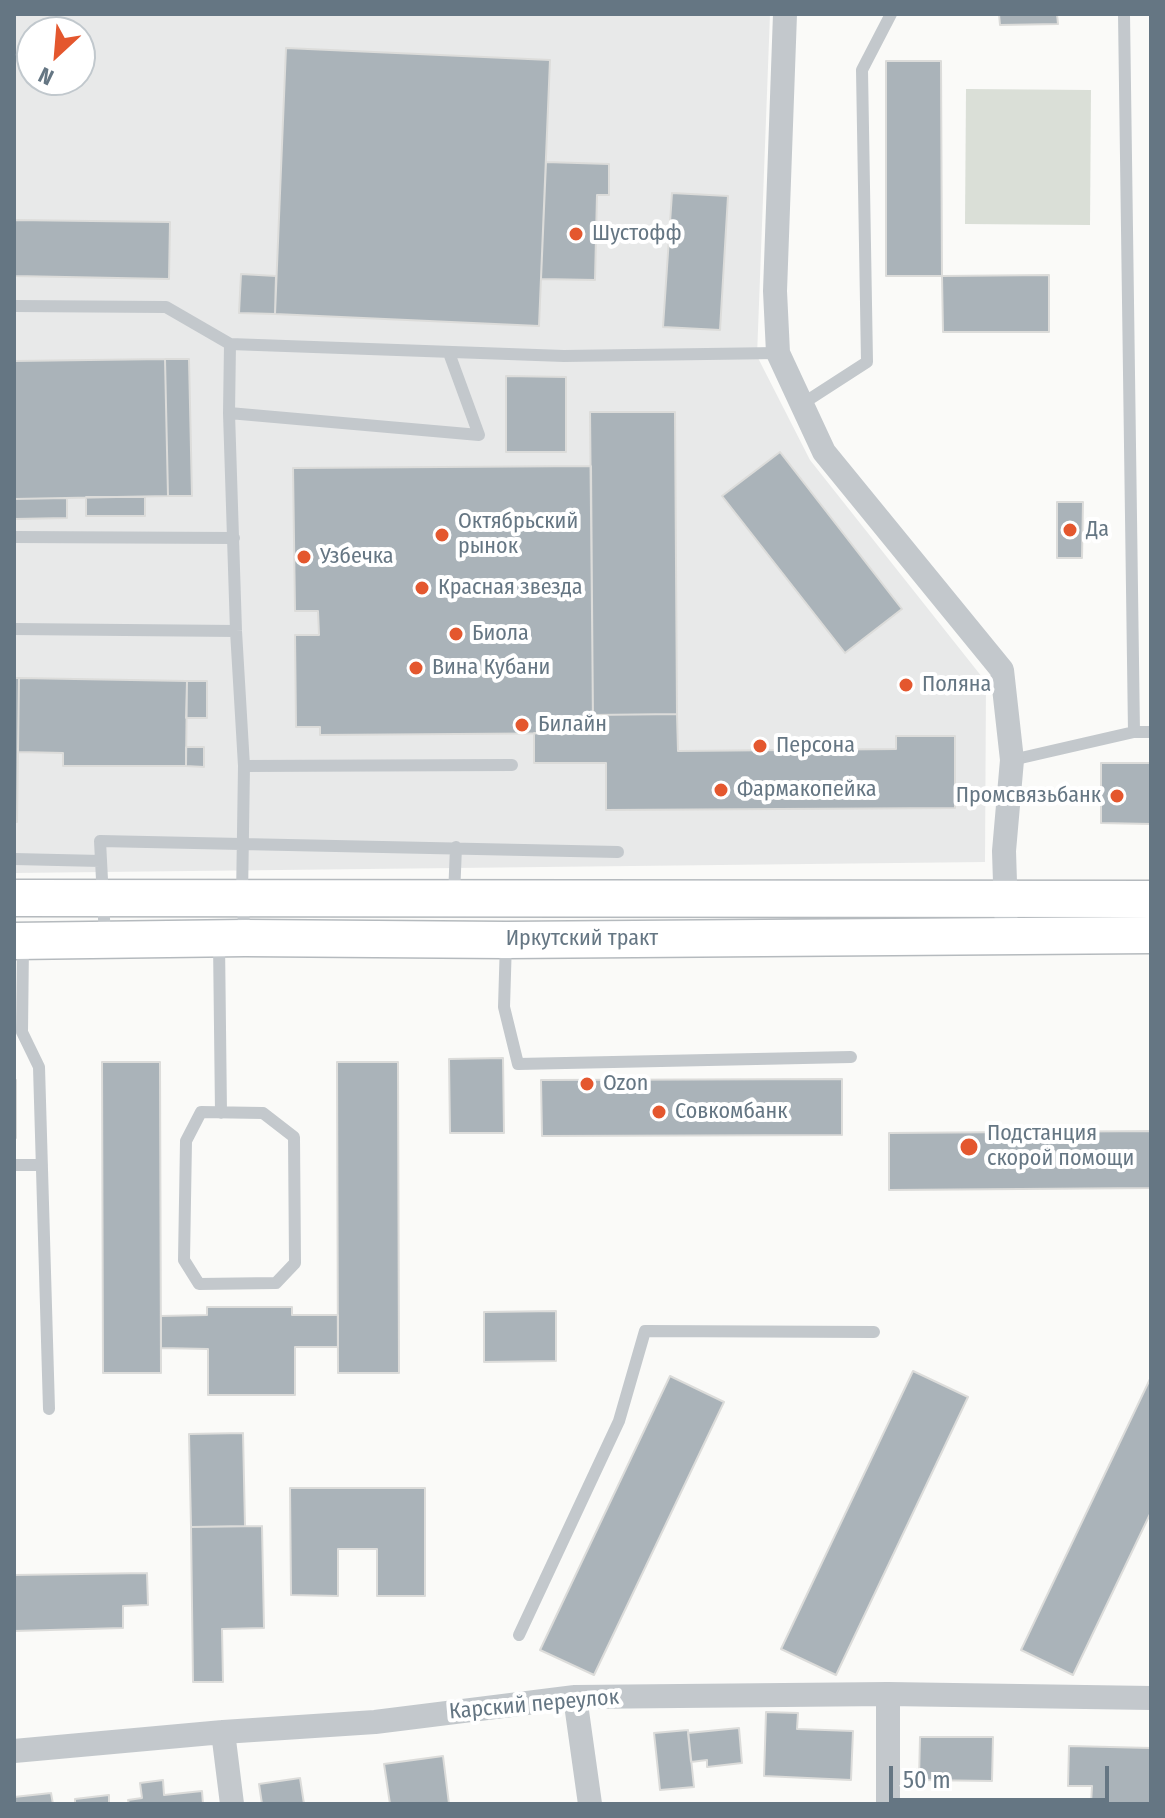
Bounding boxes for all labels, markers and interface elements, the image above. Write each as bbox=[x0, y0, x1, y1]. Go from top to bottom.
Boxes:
north arrow bbox=[16, 16, 96, 96]
text: N bbox=[34, 61, 58, 91]
place label: Шустофф bbox=[592, 221, 682, 247]
marker: Шустофф bbox=[567, 225, 585, 243]
place label: Октябрьский рынок bbox=[458, 509, 578, 560]
place label: Да bbox=[1086, 517, 1109, 543]
marker: Да bbox=[1061, 521, 1079, 539]
marker: Октябрьский рынок bbox=[433, 526, 451, 544]
place label: Узбечка bbox=[320, 544, 394, 570]
marker: Узбечка bbox=[295, 548, 313, 566]
place label: Красная звезда bbox=[438, 575, 583, 601]
marker: Красная звезда bbox=[413, 579, 431, 597]
place label: Биола bbox=[472, 621, 529, 647]
marker: Биола bbox=[447, 625, 465, 643]
place label: Вина Кубани bbox=[432, 655, 550, 681]
marker: Вина Кубани bbox=[407, 659, 425, 677]
place label: Поляна bbox=[922, 672, 991, 698]
marker: Поляна bbox=[897, 676, 915, 694]
place label: Билайн bbox=[538, 712, 607, 738]
marker: Билайн bbox=[513, 716, 531, 734]
place label: Персона bbox=[776, 733, 855, 759]
marker: Персона bbox=[751, 737, 769, 755]
place label: Фармакопейка bbox=[737, 777, 876, 803]
marker: Фармакопейка bbox=[712, 781, 730, 799]
place label: Промсвязьбанк bbox=[956, 783, 1101, 809]
marker: Промсвязьбанк bbox=[1108, 787, 1126, 805]
street label: Иркутский тракт bbox=[506, 926, 658, 952]
place label: Ozon bbox=[603, 1071, 648, 1097]
marker: Ozon bbox=[578, 1075, 596, 1093]
place label: Совкомбанк bbox=[675, 1099, 787, 1125]
marker: Совкомбанк bbox=[650, 1103, 668, 1121]
place label: Подстанция скорой помощи bbox=[987, 1121, 1134, 1172]
marker: Подстанция скорой помощи bbox=[958, 1136, 980, 1158]
street label: Карский переулок bbox=[448, 1684, 620, 1726]
scale bar bbox=[893, 1750, 1113, 1800]
text: 50 m bbox=[903, 1766, 951, 1794]

